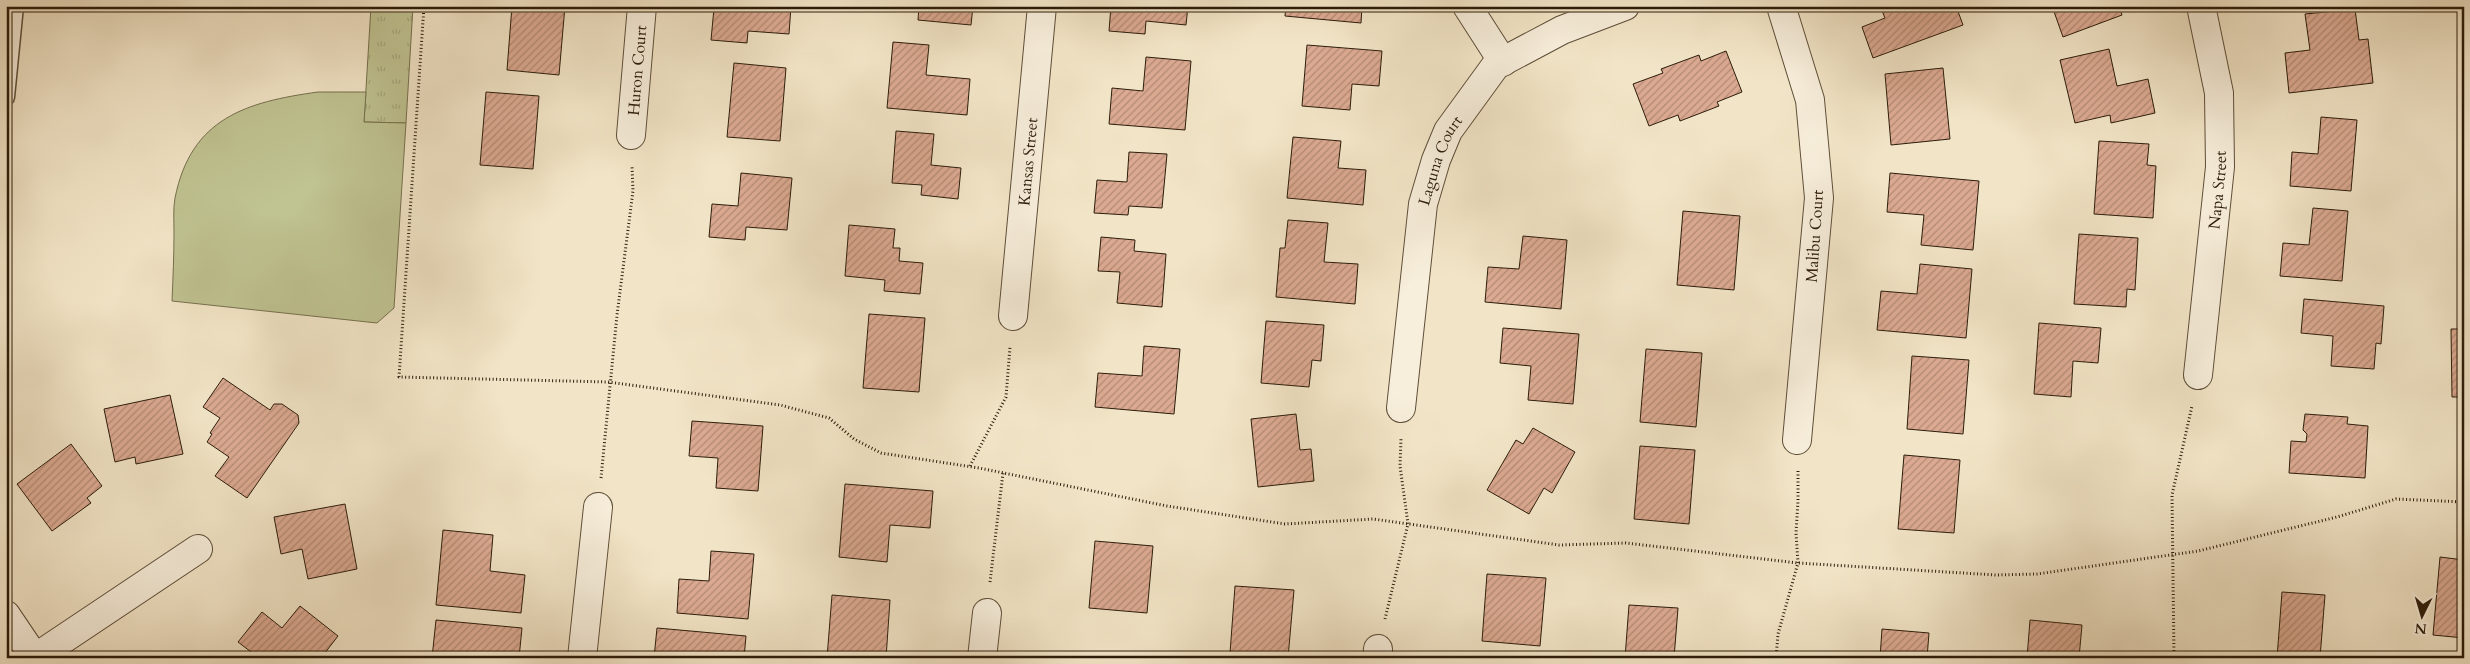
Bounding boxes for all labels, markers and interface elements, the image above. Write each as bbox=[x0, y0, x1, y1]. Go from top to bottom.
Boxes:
street label: Huron Court bbox=[623, 24, 652, 116]
street label: Laguna Court bbox=[1413, 111, 1468, 208]
street label: Kansas Street bbox=[1013, 117, 1044, 207]
street label: Napa Street bbox=[2203, 151, 2232, 230]
street label: Malibu Court bbox=[1801, 189, 1829, 283]
north arrow bbox=[2398, 592, 2448, 642]
text: N bbox=[2414, 618, 2428, 638]

